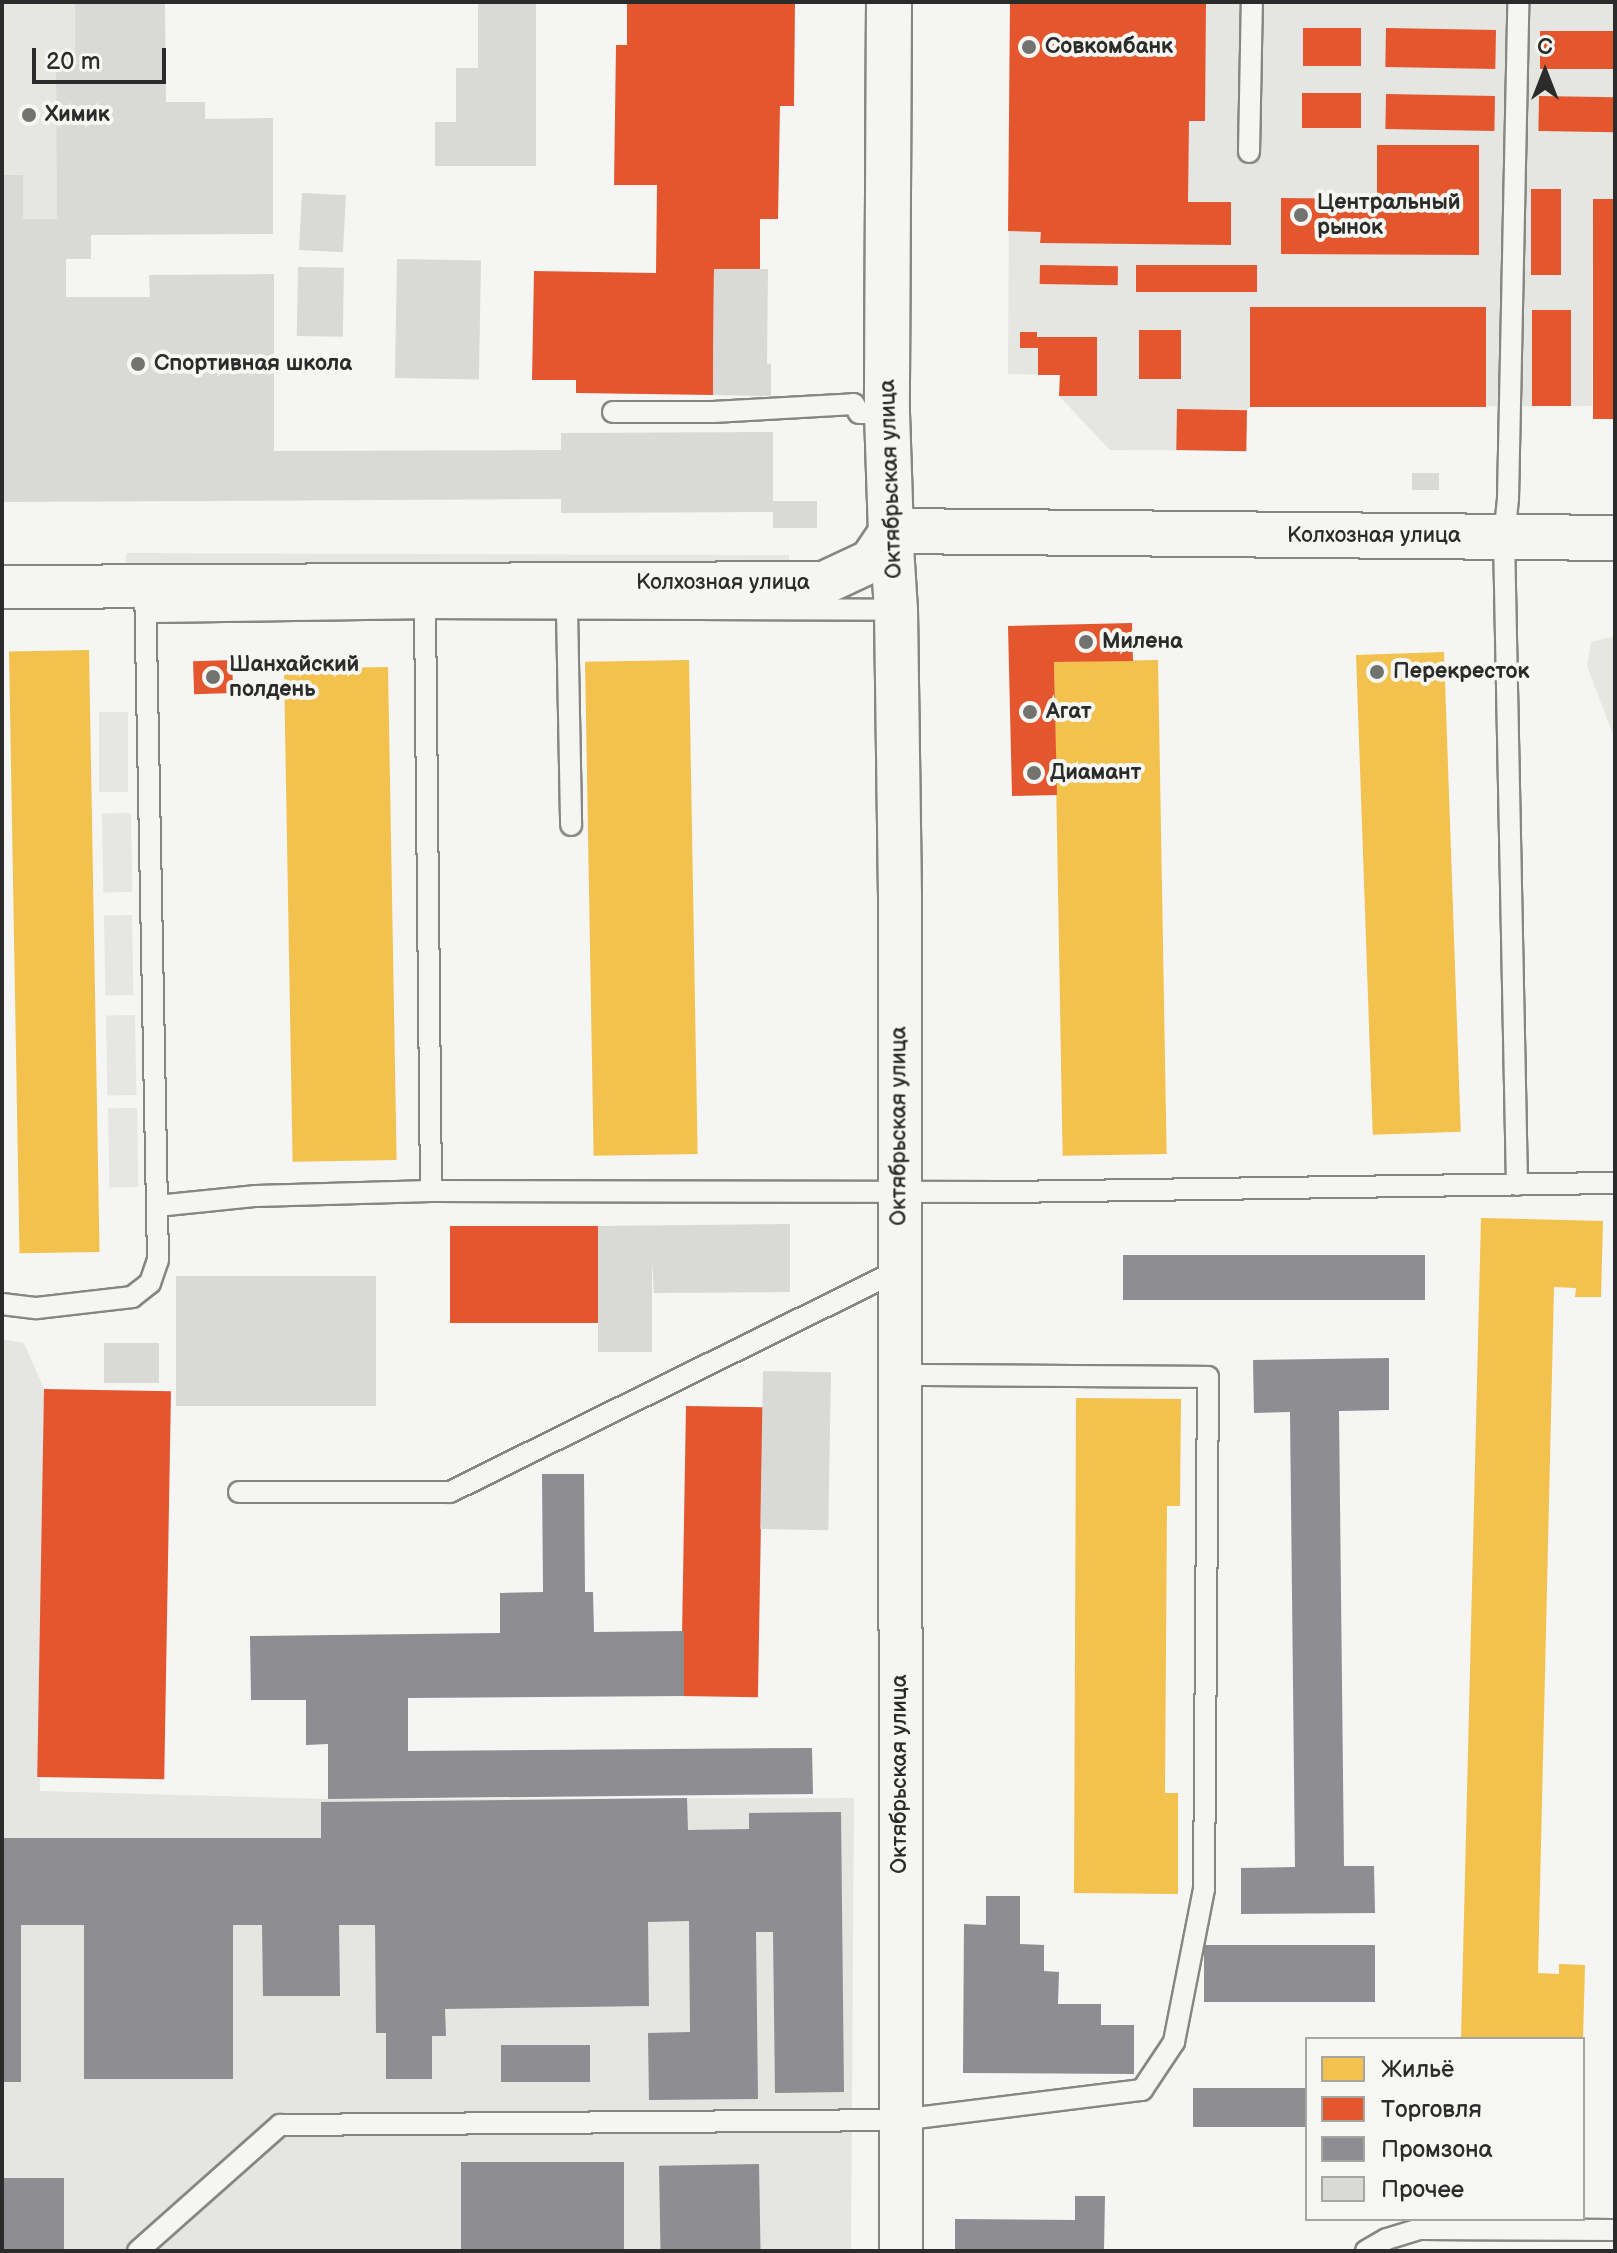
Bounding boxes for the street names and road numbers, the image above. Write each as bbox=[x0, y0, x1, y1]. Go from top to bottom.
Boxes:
street label: Октябрьская улица bbox=[874, 379, 908, 579]
street label: Колхозная улица bbox=[1287, 523, 1461, 549]
street label: Колхозная улица bbox=[636, 570, 810, 596]
street label: Октябрьская улица bbox=[886, 1026, 912, 1226]
street label: Октябрьская улица bbox=[887, 1674, 913, 1874]

